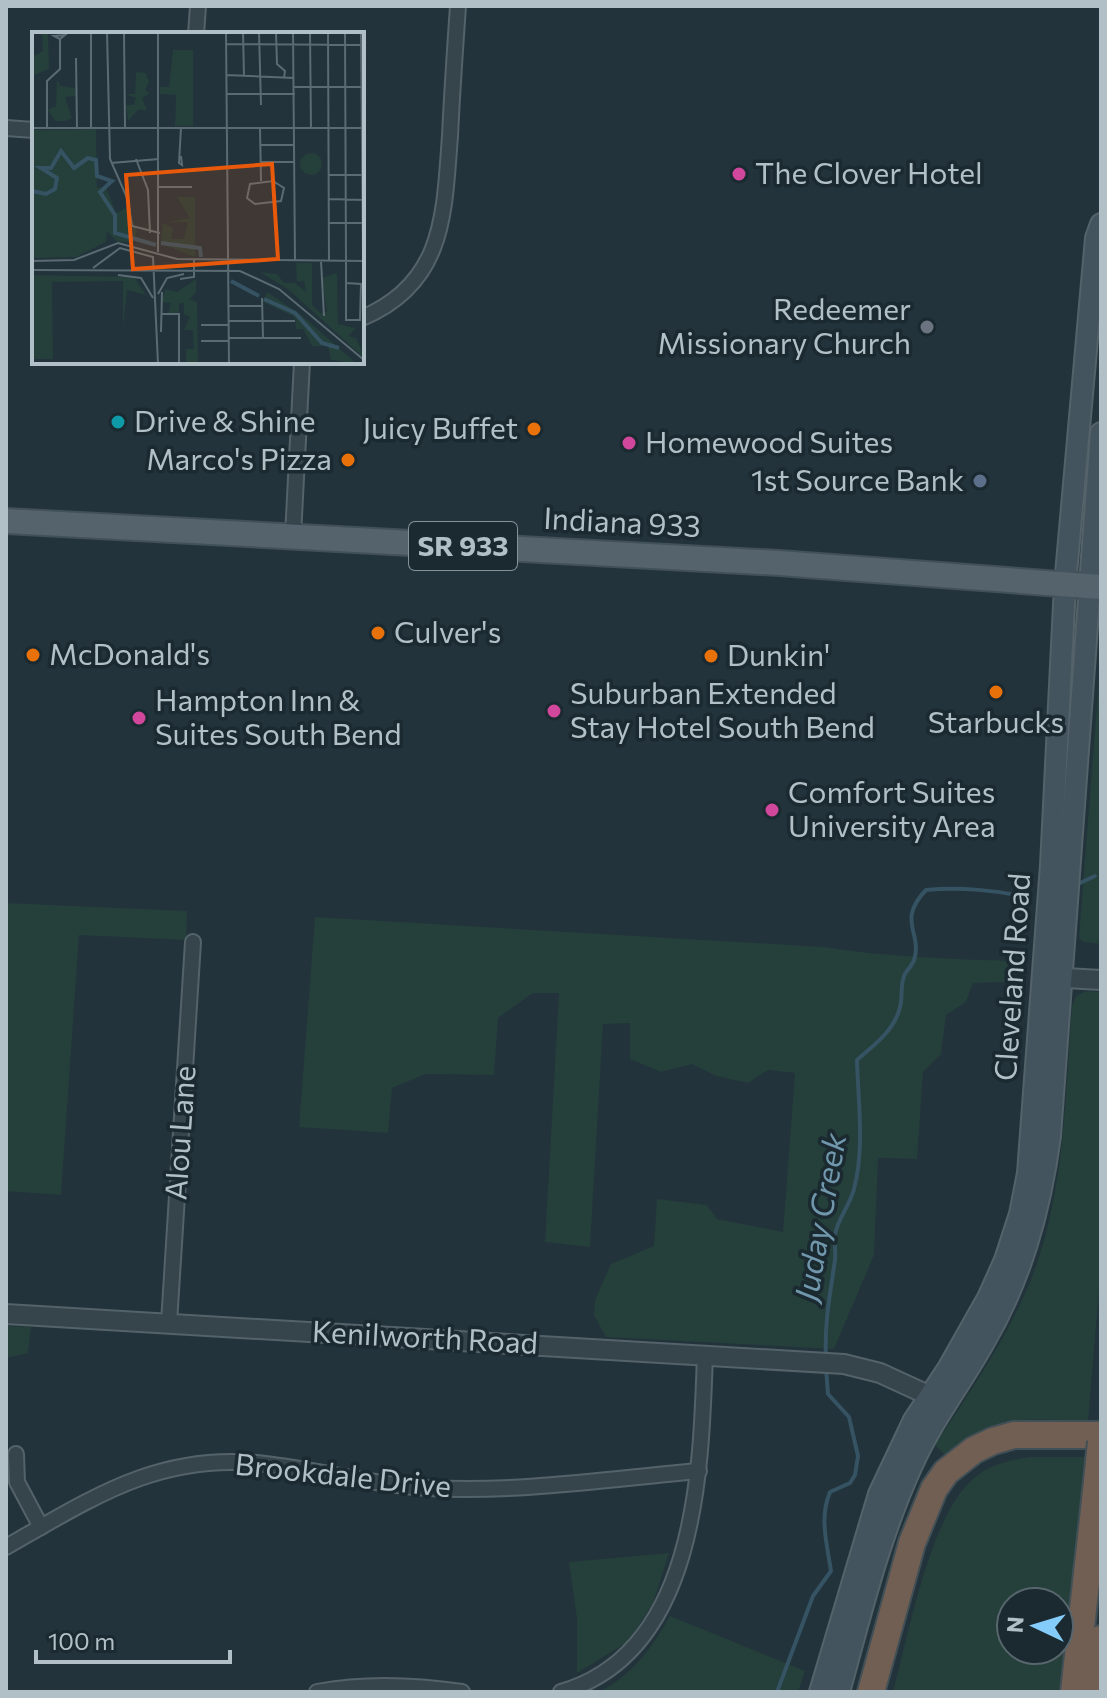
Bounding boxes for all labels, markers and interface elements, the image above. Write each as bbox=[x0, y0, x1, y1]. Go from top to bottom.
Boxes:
inset map bbox=[32, 32, 364, 364]
place label: The Clover Hotel bbox=[755, 153, 983, 190]
marker: The Clover Hotel bbox=[730, 165, 748, 183]
place label: Redeemer Missionary Church bbox=[658, 289, 911, 360]
marker: Redeemer Missionary Church bbox=[918, 318, 936, 336]
place label: Drive & Shine bbox=[134, 401, 316, 438]
place label: Juicy Buffet bbox=[362, 408, 518, 445]
marker: Drive & Shine bbox=[109, 413, 127, 431]
marker: Juicy Buffet bbox=[525, 420, 543, 438]
place label: Homewood Suites bbox=[645, 422, 893, 459]
marker: Homewood Suites bbox=[620, 434, 638, 452]
place label: Marco's Pizza bbox=[146, 439, 332, 476]
marker: Marco's Pizza bbox=[339, 451, 357, 469]
place label: 1st Source Bank bbox=[751, 460, 964, 497]
marker: 1st Source Bank bbox=[971, 472, 989, 490]
street label: Indiana 933 bbox=[543, 498, 702, 543]
road number: SR 933 bbox=[409, 522, 517, 570]
place label: Culver's bbox=[394, 612, 501, 649]
marker: Culver's bbox=[369, 624, 387, 642]
place label: McDonald's bbox=[49, 634, 210, 671]
place label: Dunkin' bbox=[727, 635, 830, 672]
marker: McDonald's bbox=[24, 646, 42, 664]
marker: Dunkin' bbox=[702, 647, 720, 665]
place label: Suburban Extended Stay Hotel South Bend bbox=[570, 673, 875, 744]
place label: Hampton Inn & Suites South Bend bbox=[155, 680, 402, 751]
marker: Starbucks bbox=[987, 683, 1005, 701]
marker: Suburban Extended Stay Hotel South Bend bbox=[545, 702, 563, 720]
place label: Starbucks bbox=[928, 702, 1064, 739]
marker: Hampton Inn & Suites South Bend bbox=[130, 709, 148, 727]
place label: Comfort Suites University Area bbox=[788, 772, 996, 843]
marker: Comfort Suites University Area bbox=[763, 801, 781, 819]
street label: Cleveland Road bbox=[985, 872, 1036, 1082]
street label: Alou Lane bbox=[155, 1064, 202, 1201]
water label: Juday Creek bbox=[784, 1129, 854, 1307]
street label: Kenilworth Road bbox=[311, 1311, 539, 1360]
street label: Brookdale Drive bbox=[233, 1444, 453, 1503]
north arrow bbox=[995, 1586, 1075, 1666]
scale bar bbox=[36, 1614, 230, 1664]
text: N bbox=[1001, 1615, 1029, 1634]
text: 100 m bbox=[48, 1626, 115, 1655]

